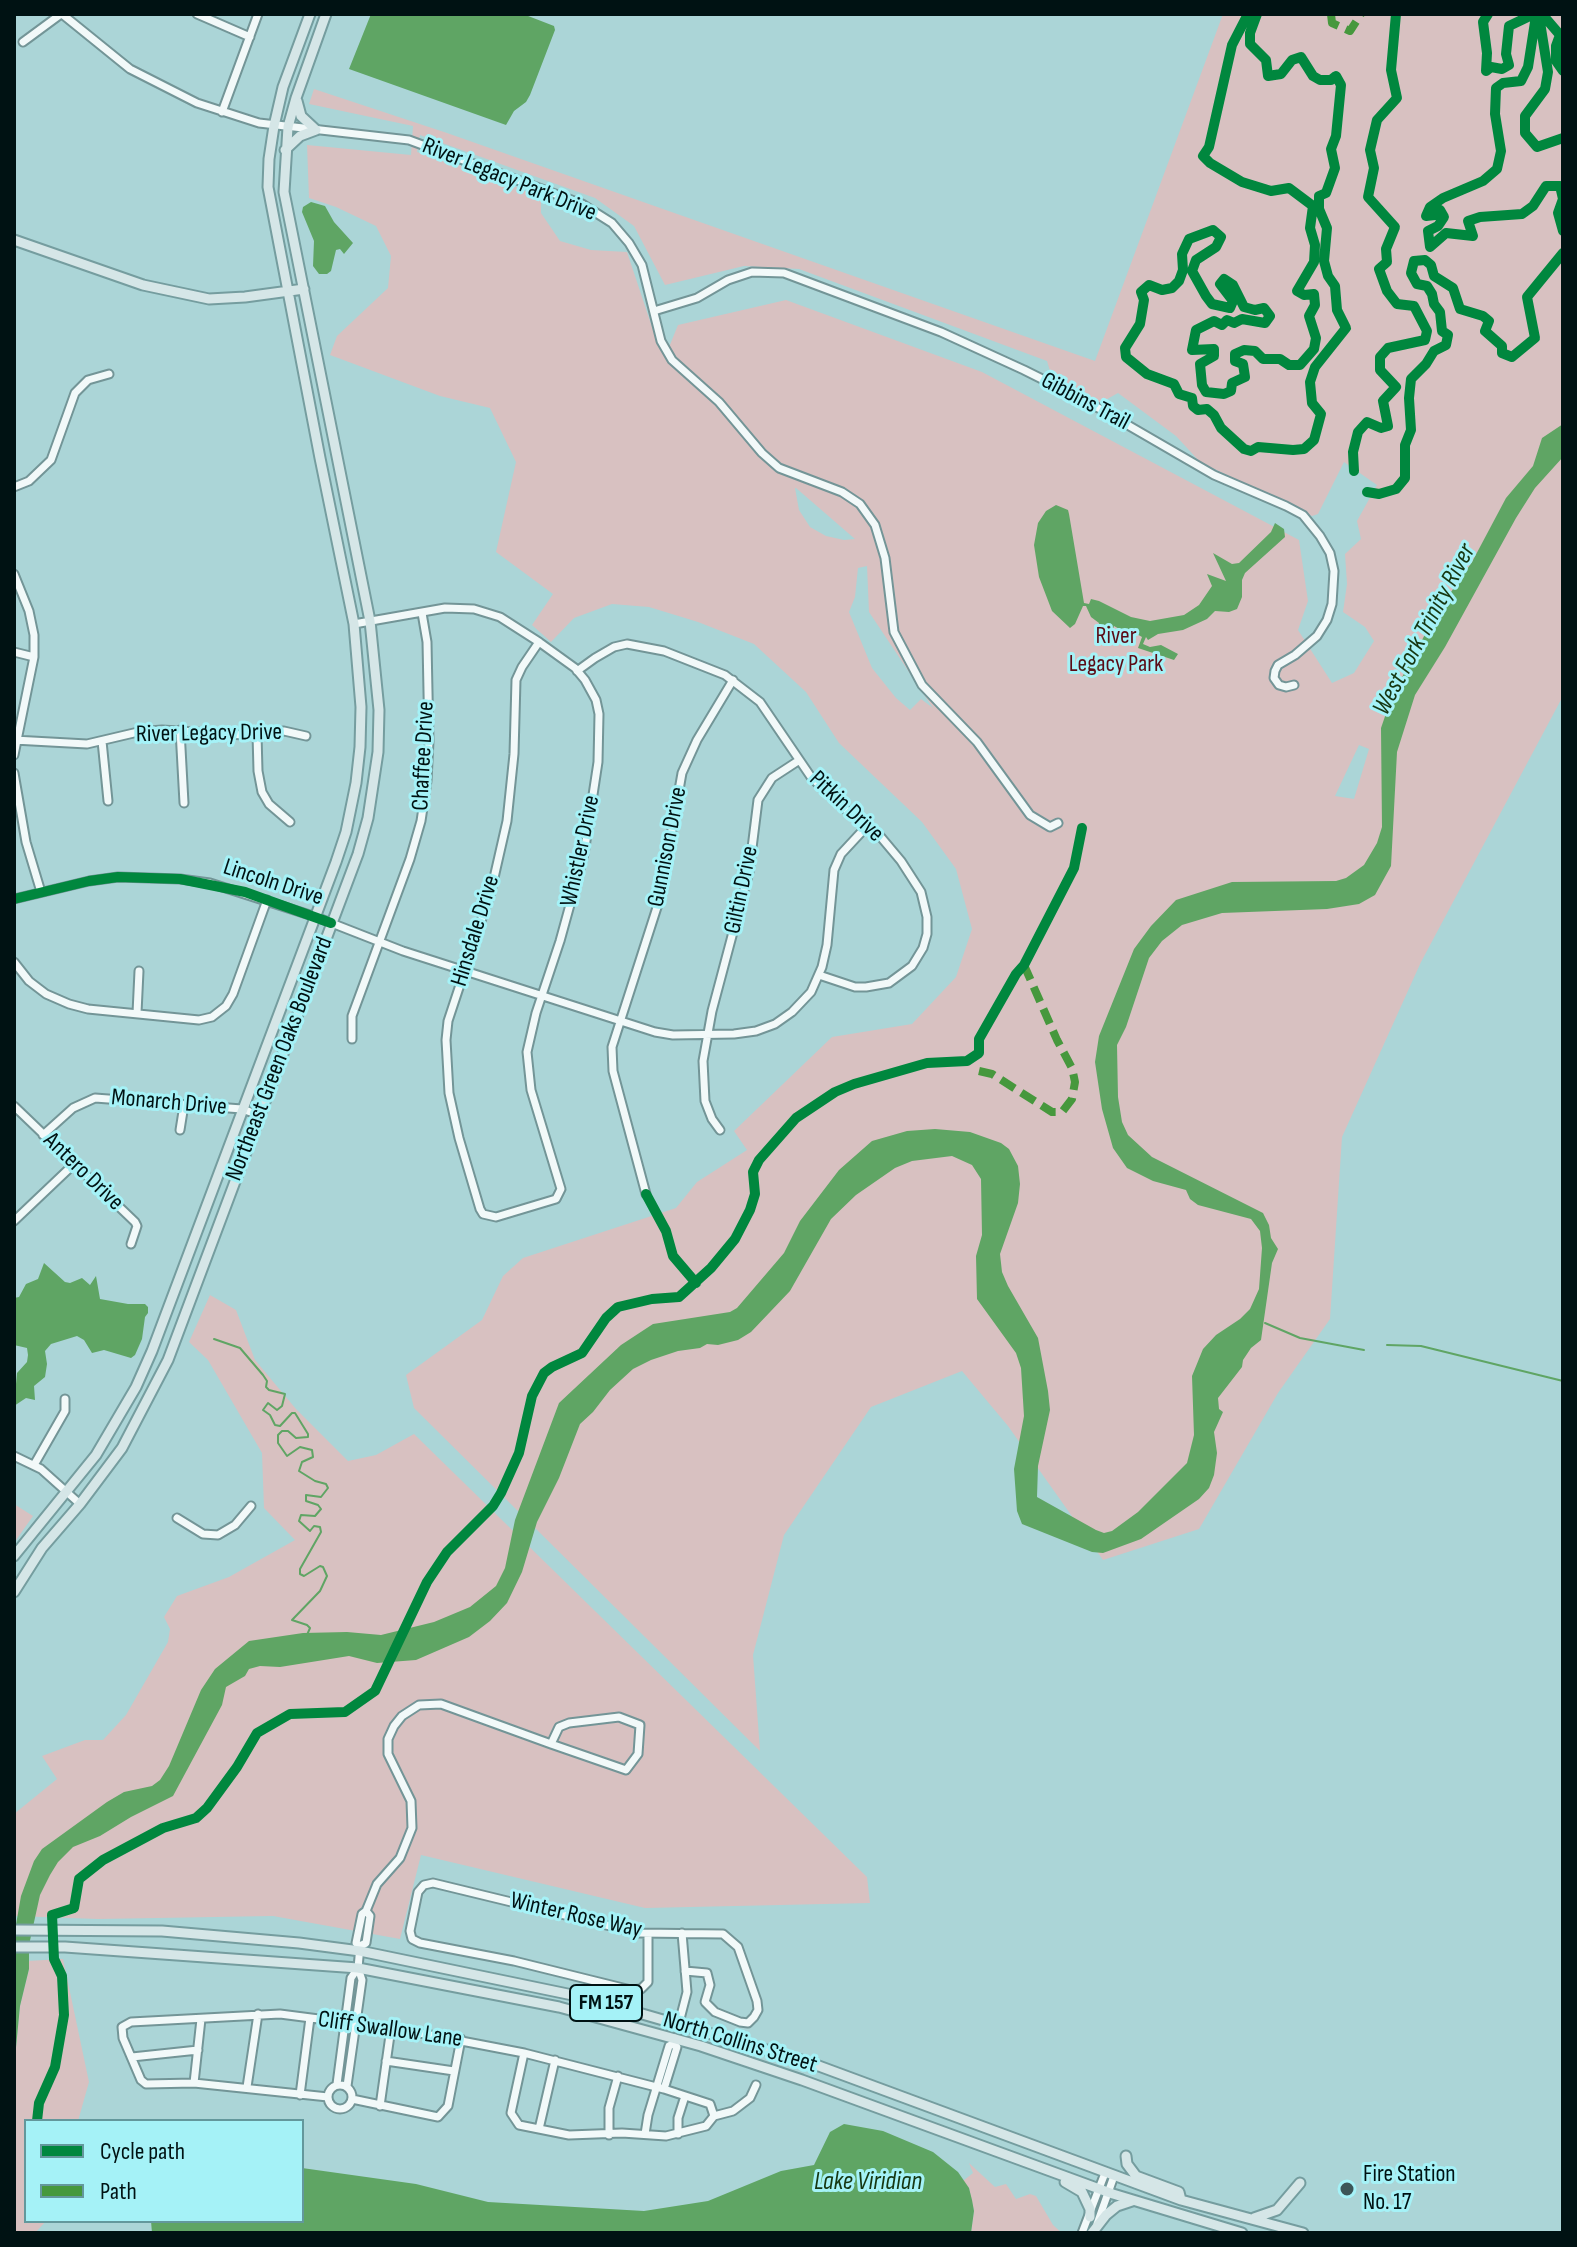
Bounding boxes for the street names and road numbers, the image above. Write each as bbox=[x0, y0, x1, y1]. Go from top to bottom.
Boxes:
street label: River Legacy Park Drive bbox=[418, 132, 600, 228]
street label: Gibbins Trail bbox=[1036, 367, 1134, 437]
street label: Chaffee Drive bbox=[407, 701, 441, 811]
street label: River Legacy Drive bbox=[136, 718, 282, 750]
street label: Pitkin Drive bbox=[803, 765, 889, 849]
street label: Gunnison Drive bbox=[642, 785, 694, 909]
street label: Whistler Drive bbox=[555, 793, 607, 909]
street label: Giltin Drive bbox=[719, 844, 765, 936]
street label: Lincoln Drive bbox=[219, 853, 327, 913]
street label: Hinsdale Drive bbox=[445, 872, 507, 990]
street label: Northeast Green Oaks Boulevard bbox=[220, 933, 340, 1185]
street label: Monarch Drive bbox=[110, 1084, 228, 1122]
street label: Antero Drive bbox=[37, 1127, 129, 1217]
street label: Winter Rose Way bbox=[507, 1887, 645, 1945]
road number: FM 157 bbox=[570, 1985, 642, 2021]
street label: Cliff Swallow Lane bbox=[316, 2006, 464, 2054]
street label: North Collins Street bbox=[660, 2006, 820, 2080]

